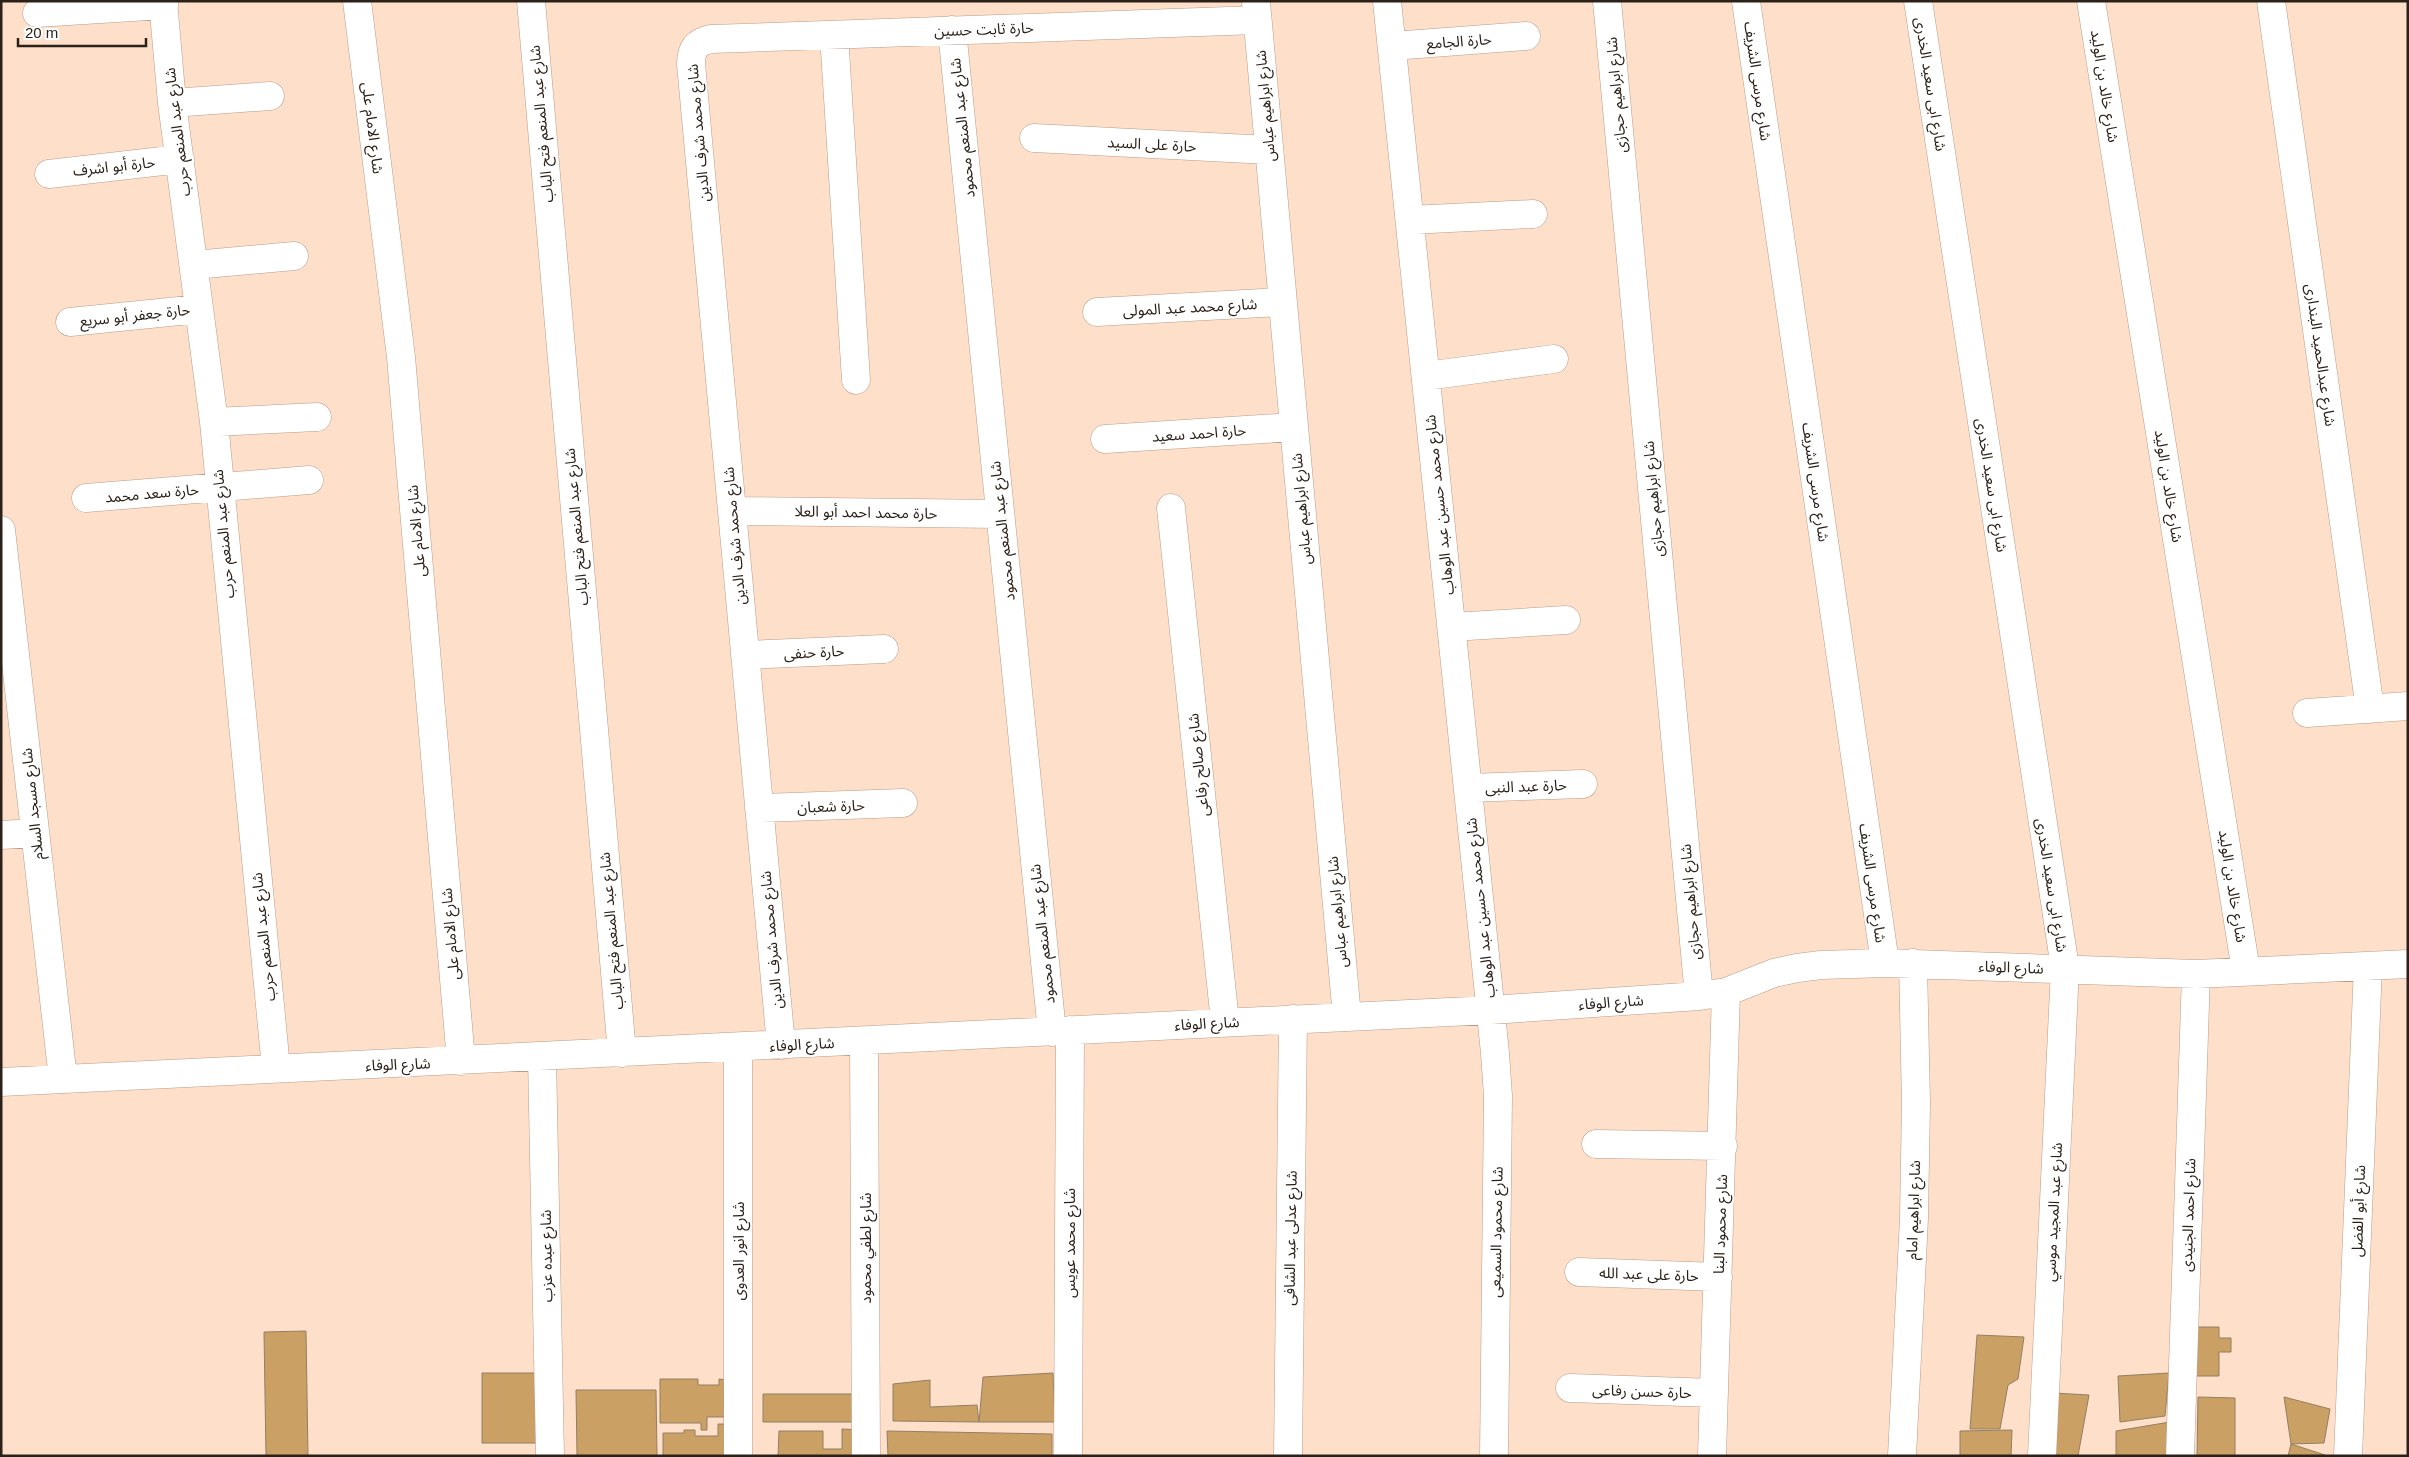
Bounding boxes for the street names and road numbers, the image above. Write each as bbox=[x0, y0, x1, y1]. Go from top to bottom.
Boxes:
street label: شارع ابى سعيد الخدرى bbox=[1908, 16, 1950, 153]
street label: حارة ثابت حسين bbox=[934, 19, 1034, 40]
street label: شارع مرسى الشريف bbox=[1737, 20, 1775, 143]
street label: شارع خالد بن الوليد bbox=[2084, 28, 2122, 144]
street label: حارة الجامع bbox=[1426, 30, 1493, 56]
street label: شارع ابراهيم حجازى bbox=[1602, 36, 1634, 154]
street label: شارع عبد المنعم فتح الباب bbox=[526, 44, 560, 203]
street label: شارع ابراهيم عباس bbox=[1252, 49, 1282, 163]
street label: شارع عبد المنعم محمود bbox=[946, 57, 982, 199]
street label: شارع محمد شرف الدين bbox=[683, 63, 716, 203]
street label: شارع عبد المنعم حرب bbox=[161, 66, 197, 197]
street label: شارع الامام على bbox=[355, 81, 387, 176]
street label: حارة على السيد bbox=[1107, 133, 1197, 156]
street label: حارة أبو اشرف bbox=[72, 153, 156, 180]
street label: شارع عبدالحميد البندارى bbox=[2299, 283, 2339, 428]
street label: شارع محمد عبد المولى bbox=[1122, 295, 1258, 323]
street label: حارة جعفر أبو سريع bbox=[79, 301, 192, 333]
street label: شارع محمد حسين عبد الوهاب bbox=[1421, 413, 1461, 596]
street label: شارع ابى سعيد الخدرى bbox=[1969, 417, 2011, 554]
street label: حارة احمد سعيد bbox=[1151, 421, 1247, 446]
street label: شارع مرسى الشريف bbox=[1795, 421, 1833, 544]
street label: شارع خالد بن الوليد bbox=[2148, 428, 2186, 544]
street label: شارع ابراهيم حجازى bbox=[1639, 440, 1671, 558]
street label: شارع عبد المنعم فتح الباب bbox=[561, 447, 595, 606]
street label: شارع ابراهيم عباس bbox=[1288, 452, 1318, 566]
street label: شارع عبد المنعم محمود bbox=[986, 460, 1022, 602]
street label: شارع محمد شرف الدين bbox=[719, 466, 752, 606]
street label: شارع عبد المنعم حرب bbox=[209, 468, 241, 599]
street label: حارة سعد محمد bbox=[104, 480, 200, 507]
street label: شارع الامام على bbox=[403, 484, 432, 578]
street label: حارة محمد احمد أبو العلا bbox=[794, 502, 938, 523]
street label: حارة حنفى bbox=[783, 642, 845, 663]
street label: شارع صالح رفاعى bbox=[1184, 712, 1216, 818]
street label: شارع مسجد السلام bbox=[18, 747, 50, 861]
street label: حارة عبد النبى bbox=[1485, 776, 1567, 797]
street label: حارة شعبان bbox=[797, 796, 865, 817]
street label: شارع محمد حسين عبد الوهاب bbox=[1462, 816, 1502, 999]
street label: شارع ابى سعيد الخدرى bbox=[2029, 817, 2071, 954]
street label: شارع مرسى الشريف bbox=[1852, 822, 1890, 945]
street label: شارع خالد بن الوليد bbox=[2212, 828, 2250, 944]
street label: شارع ابراهيم حجازى bbox=[1676, 843, 1708, 961]
street label: شارع عبد المنعم فتح الباب bbox=[596, 851, 630, 1010]
street label: شارع ابراهيم عباس bbox=[1324, 855, 1354, 969]
street label: شارع عبد المنعم محمود bbox=[1026, 863, 1062, 1005]
street label: شارع محمد شرف الدين bbox=[756, 870, 789, 1010]
street label: شارع عبد المنعم حرب bbox=[248, 871, 282, 1002]
street label: شارع الامام على bbox=[437, 887, 466, 981]
street label: شارع الوفاء bbox=[1978, 957, 2044, 981]
street label: شارع الوفاء bbox=[1578, 991, 1645, 1017]
street label: شارع الوفاء bbox=[1174, 1013, 1240, 1037]
street label: شارع الوفاء bbox=[769, 1034, 835, 1058]
street label: شارع الوفاء bbox=[365, 1054, 431, 1078]
street label: شارع عبد المجيد موسي bbox=[2041, 1142, 2069, 1282]
street label: شارع احمد الجنيدى bbox=[2178, 1158, 2202, 1272]
street label: شارع ابراهيم امام bbox=[1903, 1159, 1927, 1260]
street label: شارع أبو الفضل bbox=[2348, 1164, 2372, 1258]
street label: شارع محمود السميعى bbox=[1486, 1166, 1510, 1298]
street label: شارع عدلى عبد الشافى bbox=[1280, 1170, 1304, 1306]
street label: شارع محمود البنا bbox=[1710, 1173, 1734, 1274]
street label: شارع محمد عويس bbox=[1061, 1188, 1082, 1298]
street label: شارع لطفي محمود bbox=[857, 1192, 878, 1303]
street label: شارع انور العدوى bbox=[730, 1201, 751, 1301]
street label: شارع عبده عزب bbox=[537, 1209, 559, 1302]
street label: حارة على عبد الله bbox=[1599, 1264, 1699, 1285]
street label: حارة حسن رفاعى bbox=[1592, 1381, 1692, 1402]

